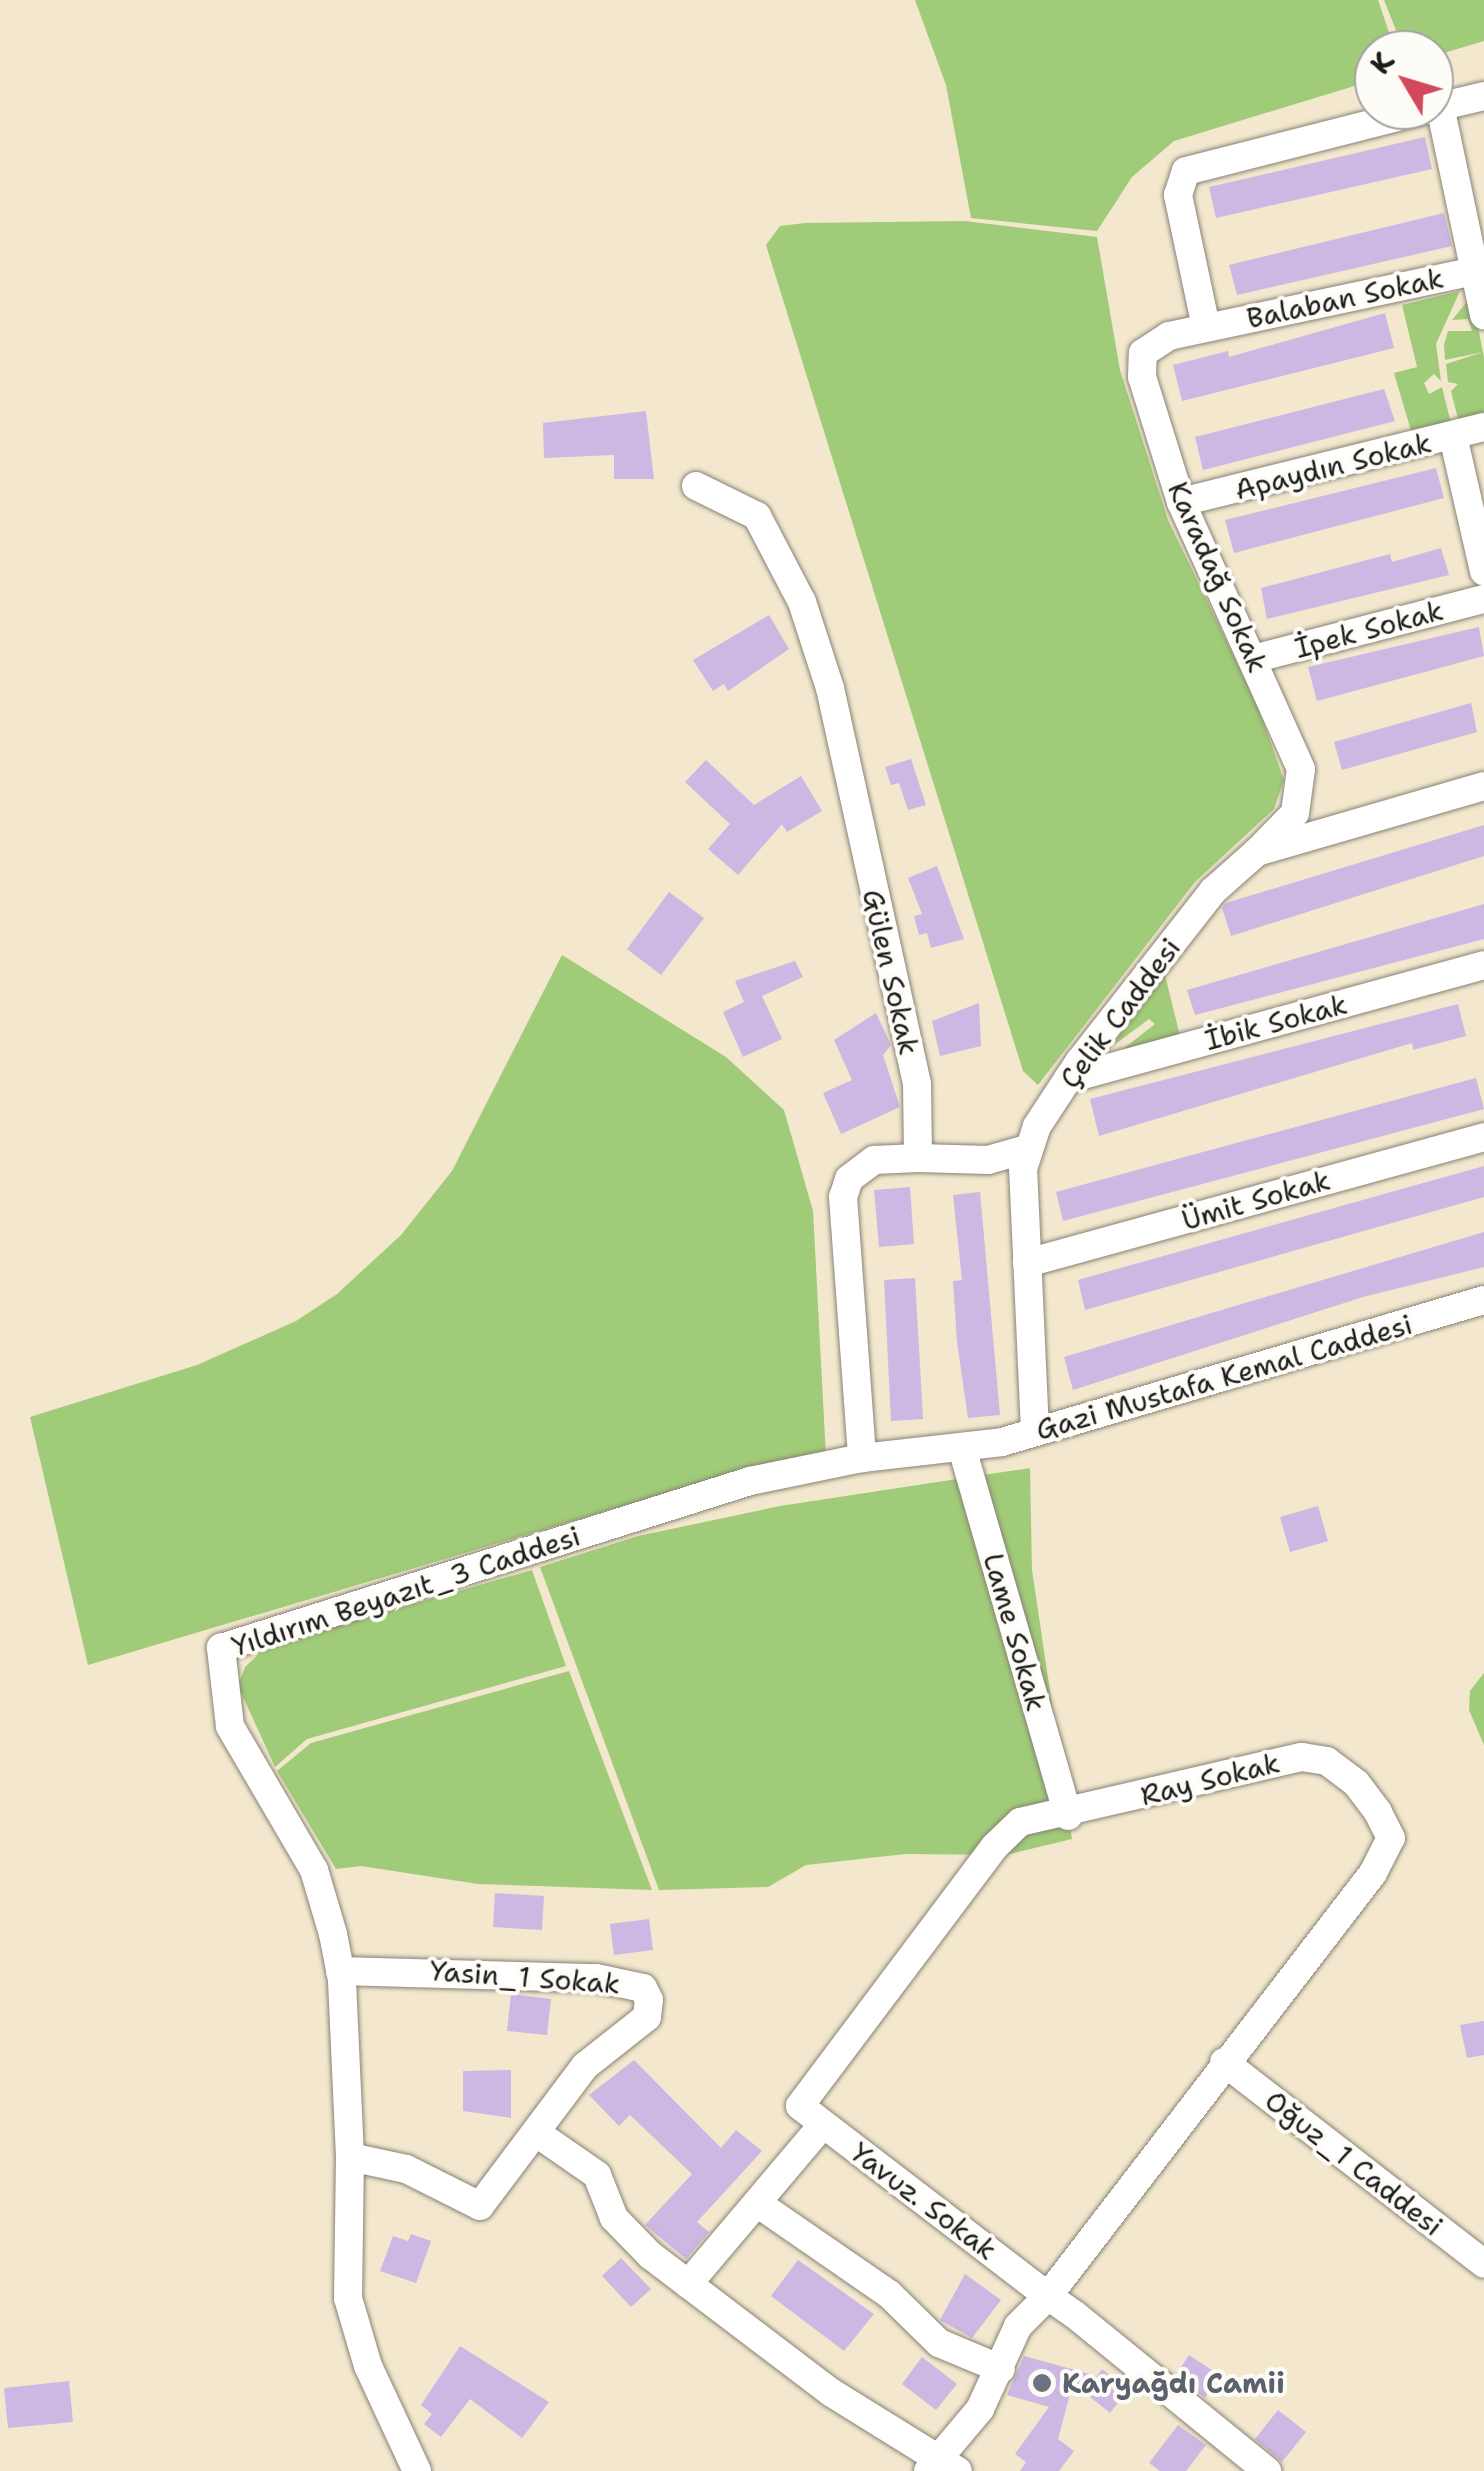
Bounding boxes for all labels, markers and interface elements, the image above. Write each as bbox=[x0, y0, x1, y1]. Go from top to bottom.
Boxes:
north arrow bbox=[1354, 30, 1454, 130]
text: K bbox=[1361, 44, 1403, 82]
street label: Balaban Sokak bbox=[1244, 261, 1446, 335]
street label: Apaydın Sokak bbox=[1231, 425, 1435, 507]
street label: Karadağ Sokak bbox=[1161, 476, 1275, 678]
street label: İpek Sokak bbox=[1291, 593, 1447, 665]
street label: Gülen Sokak bbox=[856, 886, 926, 1058]
street label: Çelik Caddesi bbox=[1053, 931, 1187, 1095]
street label: İbik Sokak bbox=[1201, 987, 1351, 1057]
street label: Ümit Sokak bbox=[1178, 1163, 1334, 1237]
street label: Gazi Mustafa Kemal Caddesi bbox=[1032, 1307, 1416, 1447]
street label: Yıldırım Beyazıt_3 Caddesi bbox=[228, 1519, 584, 1663]
street label: Lame Sokak bbox=[976, 1549, 1054, 1715]
street label: Ray Sokak bbox=[1137, 1746, 1283, 1812]
street label: Yasin_1 Sokak bbox=[429, 1954, 621, 2000]
street label: Oğuz_1 Caddesi bbox=[1258, 2083, 1450, 2243]
street label: Yavuz. Sokak bbox=[844, 2135, 1004, 2267]
place label: Karyağdı Camii bbox=[1062, 2366, 1285, 2400]
marker: Karyağdı Camii bbox=[1031, 2372, 1053, 2394]

